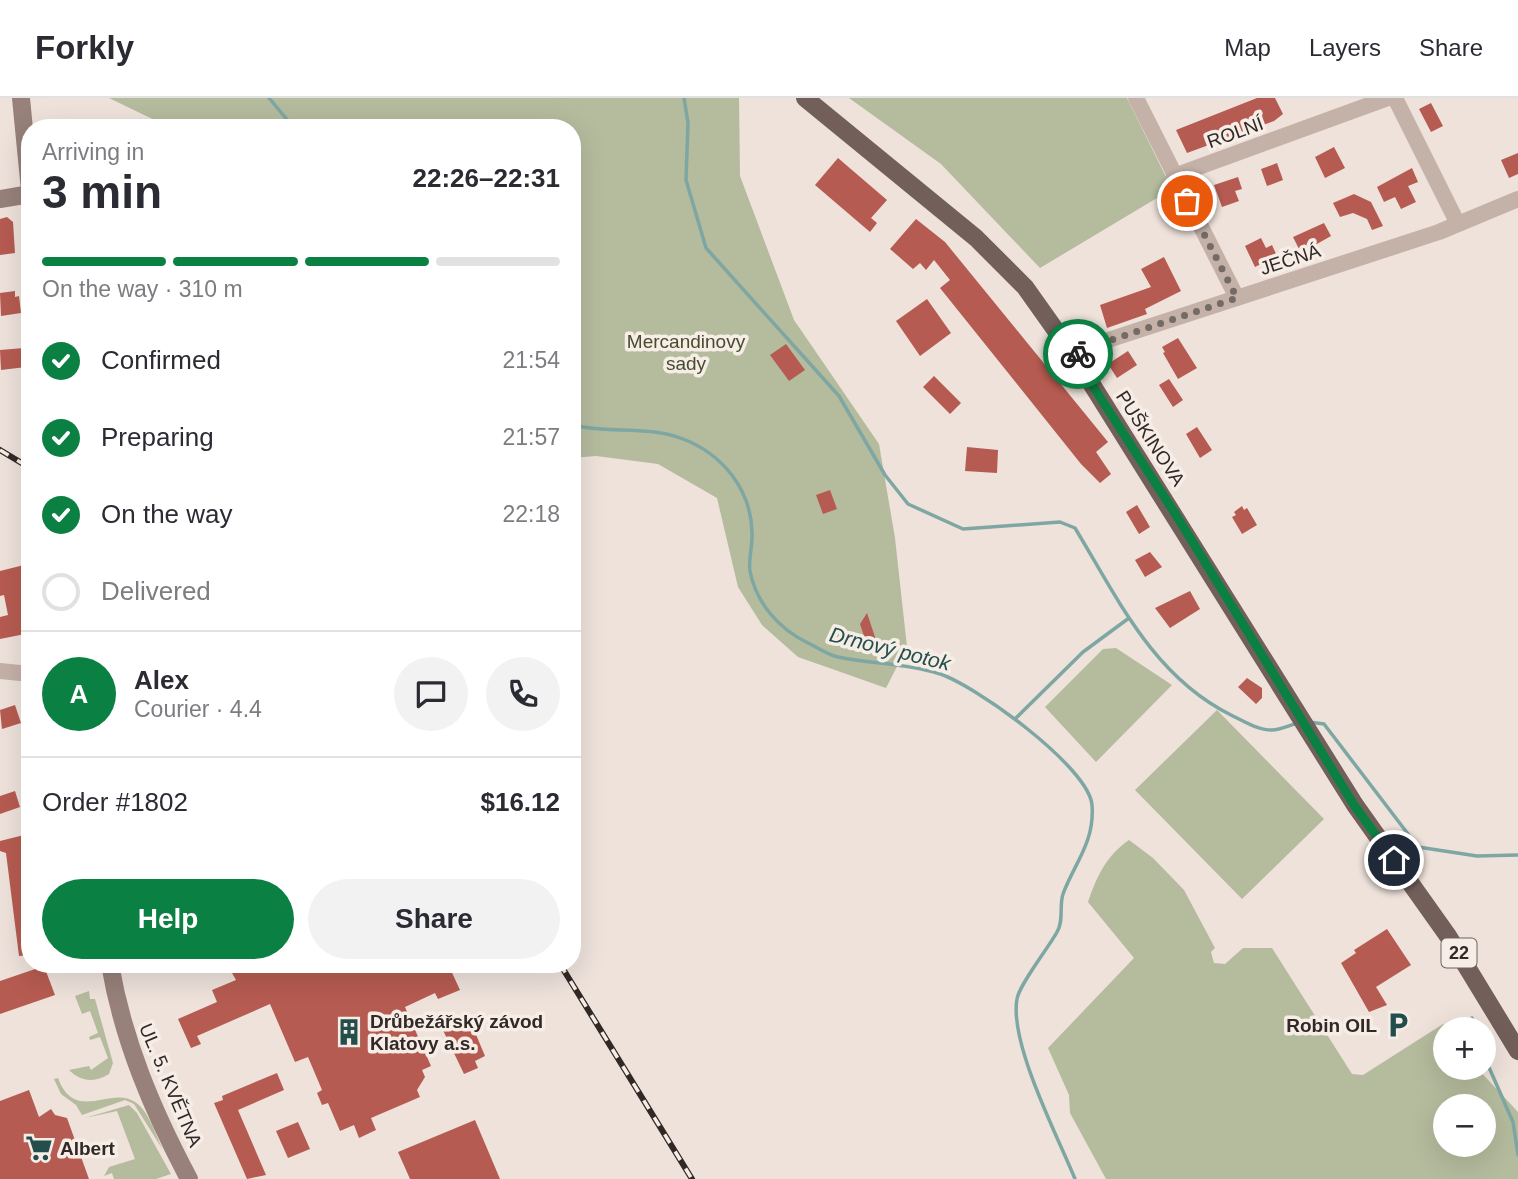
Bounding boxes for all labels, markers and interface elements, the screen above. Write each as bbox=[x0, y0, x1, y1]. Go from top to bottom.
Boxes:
text: Forkly bbox=[35, 29, 134, 66]
text: Map bbox=[1224, 34, 1271, 61]
text: Layers bbox=[1309, 34, 1381, 61]
text: Share bbox=[1419, 34, 1483, 61]
street label: ROLNÍ bbox=[1204, 112, 1267, 152]
text: Arriving in bbox=[42, 139, 144, 165]
text: 22:26–22:31 bbox=[413, 163, 560, 193]
text: 3 min bbox=[42, 166, 162, 218]
pin bbox=[1157, 171, 1217, 231]
icon: bag bbox=[1168, 182, 1206, 220]
street label: JEČNÁ bbox=[1257, 240, 1323, 279]
text: On the way · 310 m bbox=[42, 276, 243, 302]
courier bbox=[1043, 319, 1113, 389]
park label: Mercandinovy sady bbox=[627, 331, 746, 374]
icon: bike bbox=[1059, 335, 1097, 373]
icon: check bbox=[42, 342, 80, 380]
text: Confirmed bbox=[101, 345, 221, 375]
text: 21:54 bbox=[502, 347, 560, 373]
street label: PUŠKINOVA bbox=[1112, 387, 1189, 490]
icon: check bbox=[42, 419, 80, 457]
text: Preparing bbox=[101, 422, 214, 452]
text: 21:57 bbox=[502, 424, 560, 450]
icon: check bbox=[42, 496, 80, 534]
text: On the way bbox=[101, 499, 233, 529]
text: 22:18 bbox=[502, 501, 560, 527]
text: Delivered bbox=[101, 576, 211, 606]
water label: Drnový potok bbox=[827, 622, 954, 675]
button: chat bbox=[394, 657, 468, 731]
button: phone bbox=[486, 657, 560, 731]
text: Alex bbox=[134, 665, 189, 695]
text: A bbox=[70, 679, 88, 709]
text: Courier · 4.4 bbox=[134, 696, 262, 722]
text: Order #1802 bbox=[42, 787, 188, 817]
text: $16.12 bbox=[480, 787, 560, 817]
pin bbox=[1364, 830, 1424, 890]
icon: home bbox=[1375, 841, 1413, 879]
button: Help bbox=[42, 879, 294, 959]
button: Share bbox=[308, 879, 560, 959]
road number: 22 bbox=[1442, 938, 1476, 968]
parking icon: Robin OIL bbox=[1383, 1010, 1413, 1040]
place label: Drůbežářský závod Klatovy a.s. bbox=[370, 1011, 543, 1054]
place label: Robin OIL bbox=[1286, 1015, 1377, 1036]
building icon: Drůbežářský závod Klatovy a.s. bbox=[334, 1017, 364, 1047]
map controls bbox=[1433, 1017, 1496, 1157]
button: + bbox=[1433, 1017, 1496, 1080]
street label: UL. 5. KVĚTNA bbox=[135, 1020, 206, 1150]
button: − bbox=[1433, 1094, 1496, 1157]
supermarket icon: Albert bbox=[24, 1133, 54, 1163]
place label: Albert bbox=[60, 1138, 116, 1159]

